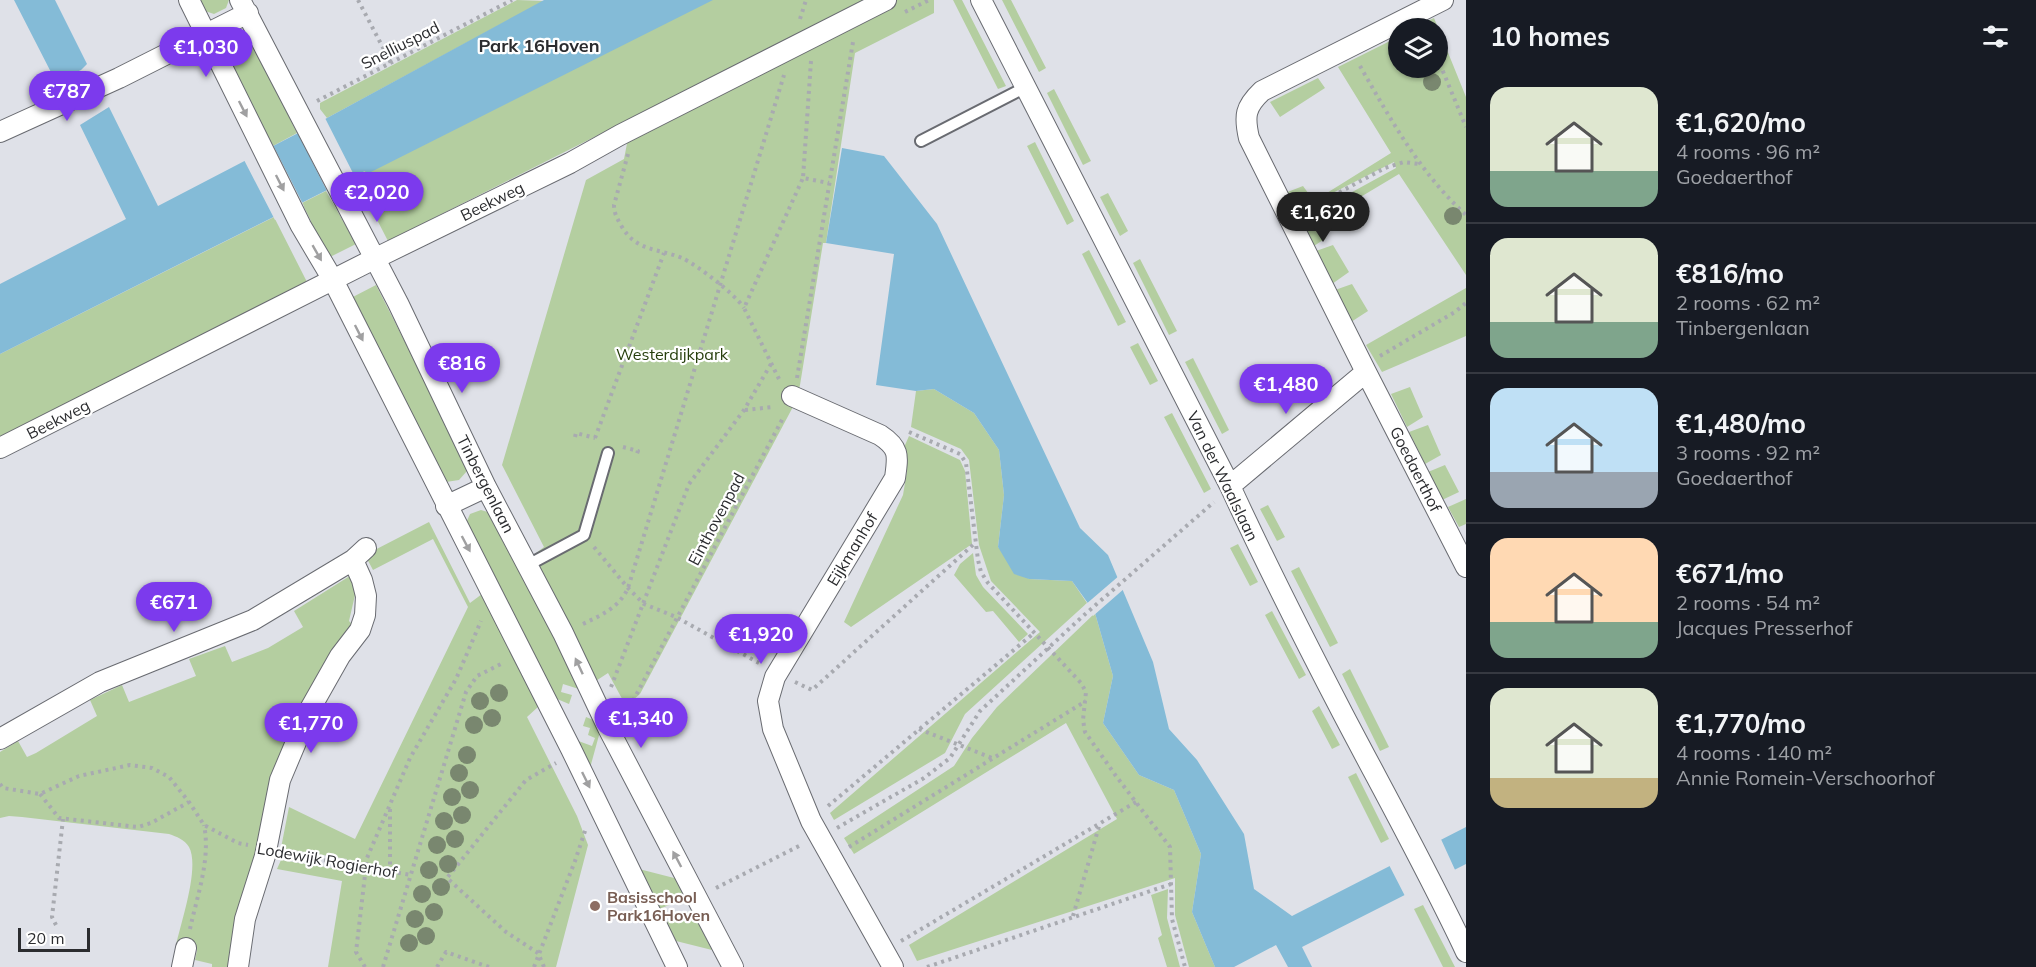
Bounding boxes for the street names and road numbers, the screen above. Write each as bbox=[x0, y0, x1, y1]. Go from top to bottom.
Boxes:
street label: Snelliuspad bbox=[357, 17, 443, 73]
street label: Beekweg bbox=[457, 177, 527, 225]
street label: Beekweg bbox=[23, 395, 93, 443]
street label: Van der Waalslaan bbox=[1183, 408, 1263, 544]
street label: Goedaerthof bbox=[1386, 423, 1446, 516]
street label: Tinbergenlaan bbox=[453, 432, 519, 536]
street label: Einthovenpad bbox=[683, 469, 749, 569]
street label: Eijkmanhof bbox=[822, 508, 882, 589]
street label: Lodewijk Rogierhof bbox=[255, 838, 399, 882]

